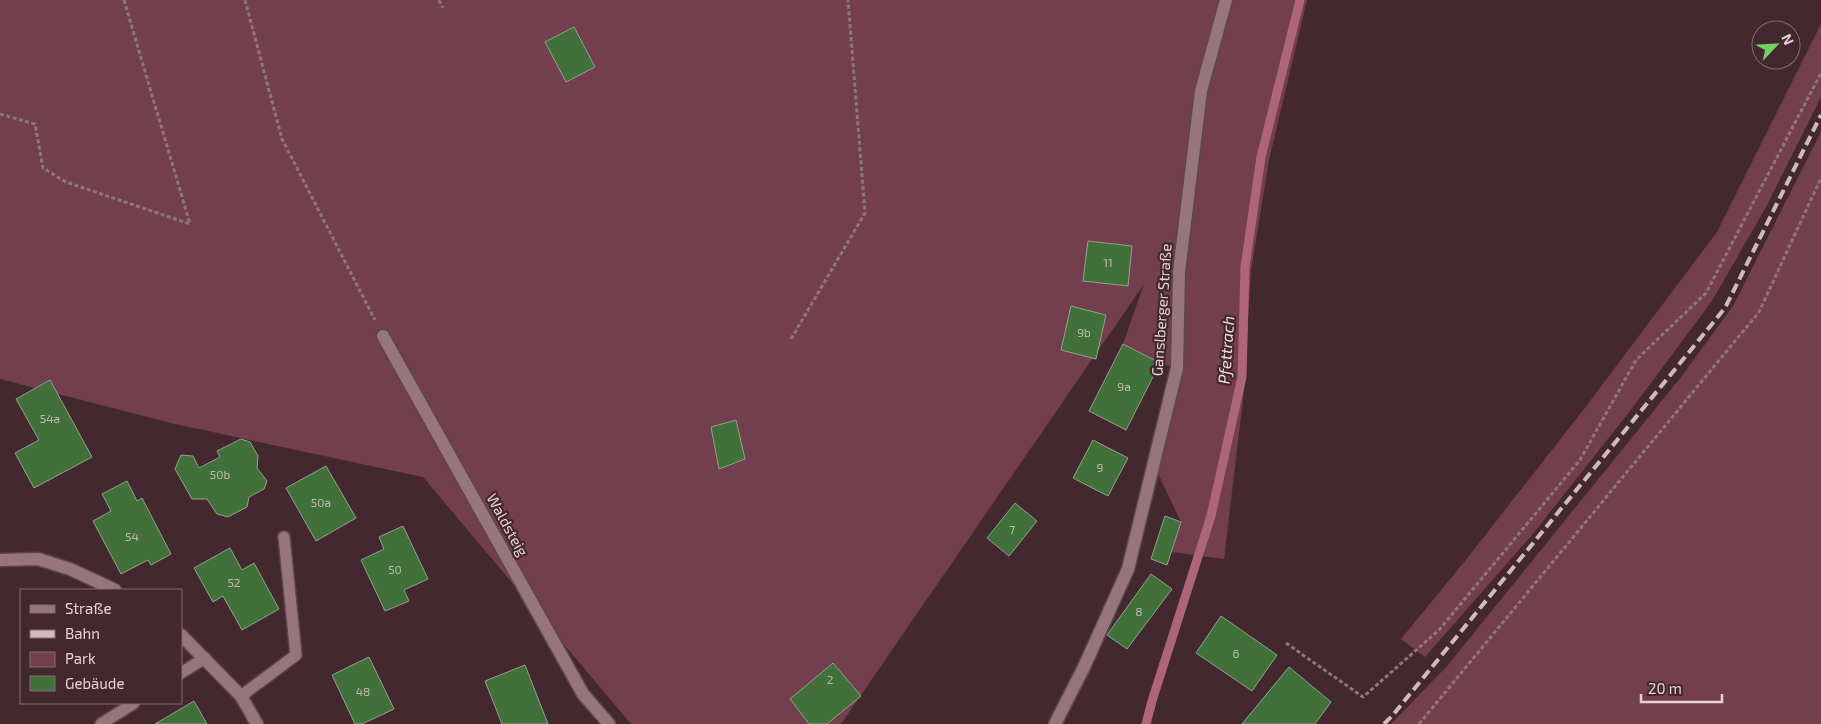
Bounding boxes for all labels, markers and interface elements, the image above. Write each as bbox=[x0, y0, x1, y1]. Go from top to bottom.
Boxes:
north arrow bbox=[1751, 20, 1801, 70]
text: N bbox=[1778, 31, 1798, 47]
street label: Ganslberger Straße bbox=[1147, 243, 1175, 377]
house number: 11 bbox=[1103, 255, 1113, 269]
water label: Pfettrach bbox=[1214, 315, 1237, 385]
house number: 9b bbox=[1077, 325, 1091, 339]
house number: 9a bbox=[1117, 379, 1131, 393]
house number: 54a bbox=[40, 411, 60, 425]
house number: 9 bbox=[1097, 460, 1104, 474]
house number: 50b bbox=[210, 467, 230, 481]
street label: Waldsteig bbox=[483, 490, 533, 560]
house number: 50a bbox=[311, 495, 331, 509]
house number: 7 bbox=[1009, 522, 1015, 536]
house number: 54 bbox=[125, 529, 139, 543]
house number: 50 bbox=[388, 562, 402, 576]
house number: 52 bbox=[227, 575, 241, 589]
legend bbox=[20, 589, 182, 704]
text: Straße bbox=[65, 599, 111, 617]
house number: 8 bbox=[1135, 604, 1143, 618]
text: Bahn bbox=[65, 624, 100, 642]
house number: 6 bbox=[1233, 646, 1240, 660]
text: Park bbox=[65, 649, 96, 667]
house number: 2 bbox=[827, 672, 834, 686]
scale bar bbox=[1641, 672, 1722, 704]
text: Gebäude bbox=[65, 674, 124, 692]
text: 20 m bbox=[1648, 679, 1682, 697]
house number: 48 bbox=[356, 684, 370, 698]

